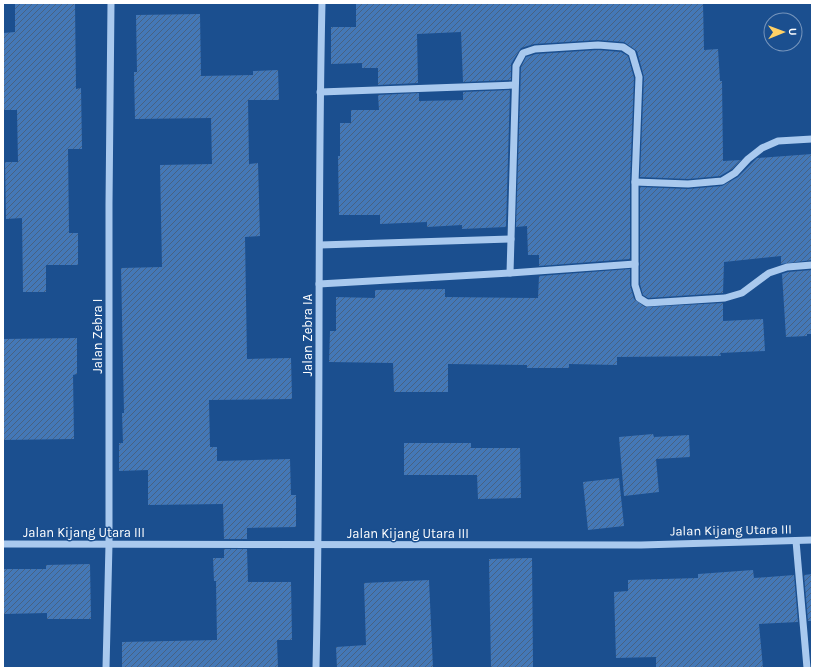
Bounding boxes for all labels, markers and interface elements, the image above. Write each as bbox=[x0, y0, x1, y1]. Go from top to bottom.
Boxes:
north arrow bbox=[763, 12, 803, 52]
text: U bbox=[786, 28, 799, 36]
street label: Jalan Zebra IA bbox=[300, 293, 315, 376]
street label: Jalan Zebra I bbox=[90, 299, 105, 373]
street label: Jalan Kijang Utara III bbox=[670, 521, 792, 539]
street label: Jalan Kijang Utara III bbox=[23, 525, 145, 540]
street label: Jalan Kijang Utara III bbox=[347, 526, 469, 541]

